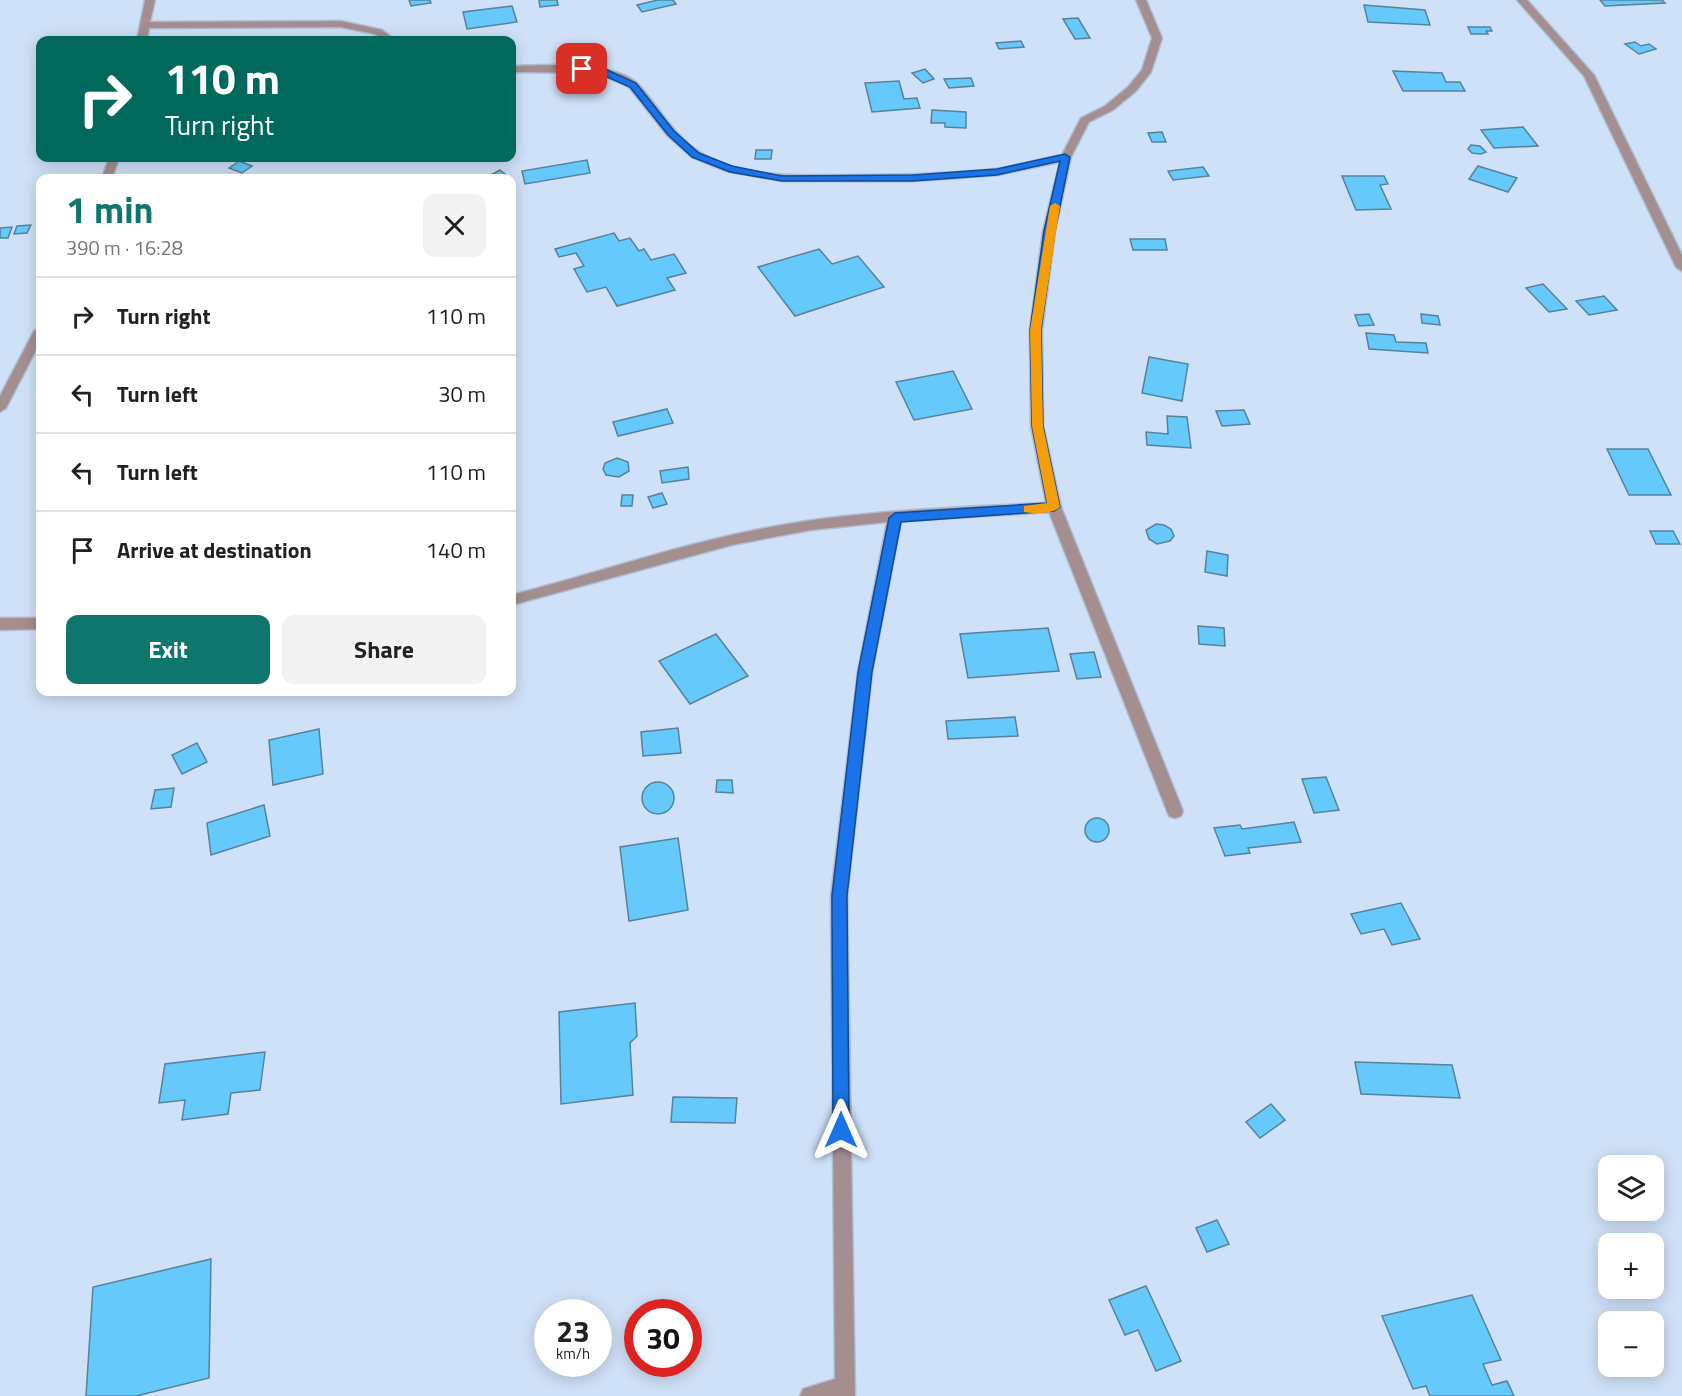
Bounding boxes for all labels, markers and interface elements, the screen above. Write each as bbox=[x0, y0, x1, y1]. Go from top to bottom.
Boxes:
pin bbox=[556, 43, 607, 94]
text: 110 m bbox=[165, 46, 280, 110]
icon: arrive bbox=[565, 52, 598, 85]
icon: right bbox=[66, 60, 144, 138]
text: Turn right bbox=[165, 104, 274, 145]
text: 1 min bbox=[66, 182, 153, 237]
button: close bbox=[423, 194, 486, 257]
text: 390 m · 16:28 bbox=[66, 232, 183, 263]
text: Turn right bbox=[117, 299, 211, 333]
text: 110 m bbox=[426, 299, 486, 333]
icon: right bbox=[66, 300, 99, 333]
text: Turn left bbox=[117, 377, 198, 411]
text: 30 m bbox=[438, 377, 486, 411]
icon: left bbox=[66, 378, 99, 411]
text: Turn left bbox=[117, 455, 198, 489]
text: 110 m bbox=[426, 455, 486, 489]
icon: left bbox=[66, 456, 99, 489]
text: Arrive at destination bbox=[117, 533, 312, 567]
text: 140 m bbox=[426, 533, 486, 567]
icon: arrive bbox=[66, 534, 99, 567]
button: Exit bbox=[66, 615, 270, 684]
button: Share bbox=[282, 615, 486, 684]
position arrow bbox=[809, 1098, 873, 1162]
map controls bbox=[1598, 1155, 1664, 1377]
button: layers bbox=[1598, 1155, 1664, 1221]
button: + bbox=[1598, 1233, 1664, 1299]
speed limit sign: 30 bbox=[624, 1299, 702, 1377]
text: 23 bbox=[556, 1308, 590, 1354]
button: − bbox=[1598, 1311, 1664, 1377]
text: km/h bbox=[556, 1342, 590, 1365]

